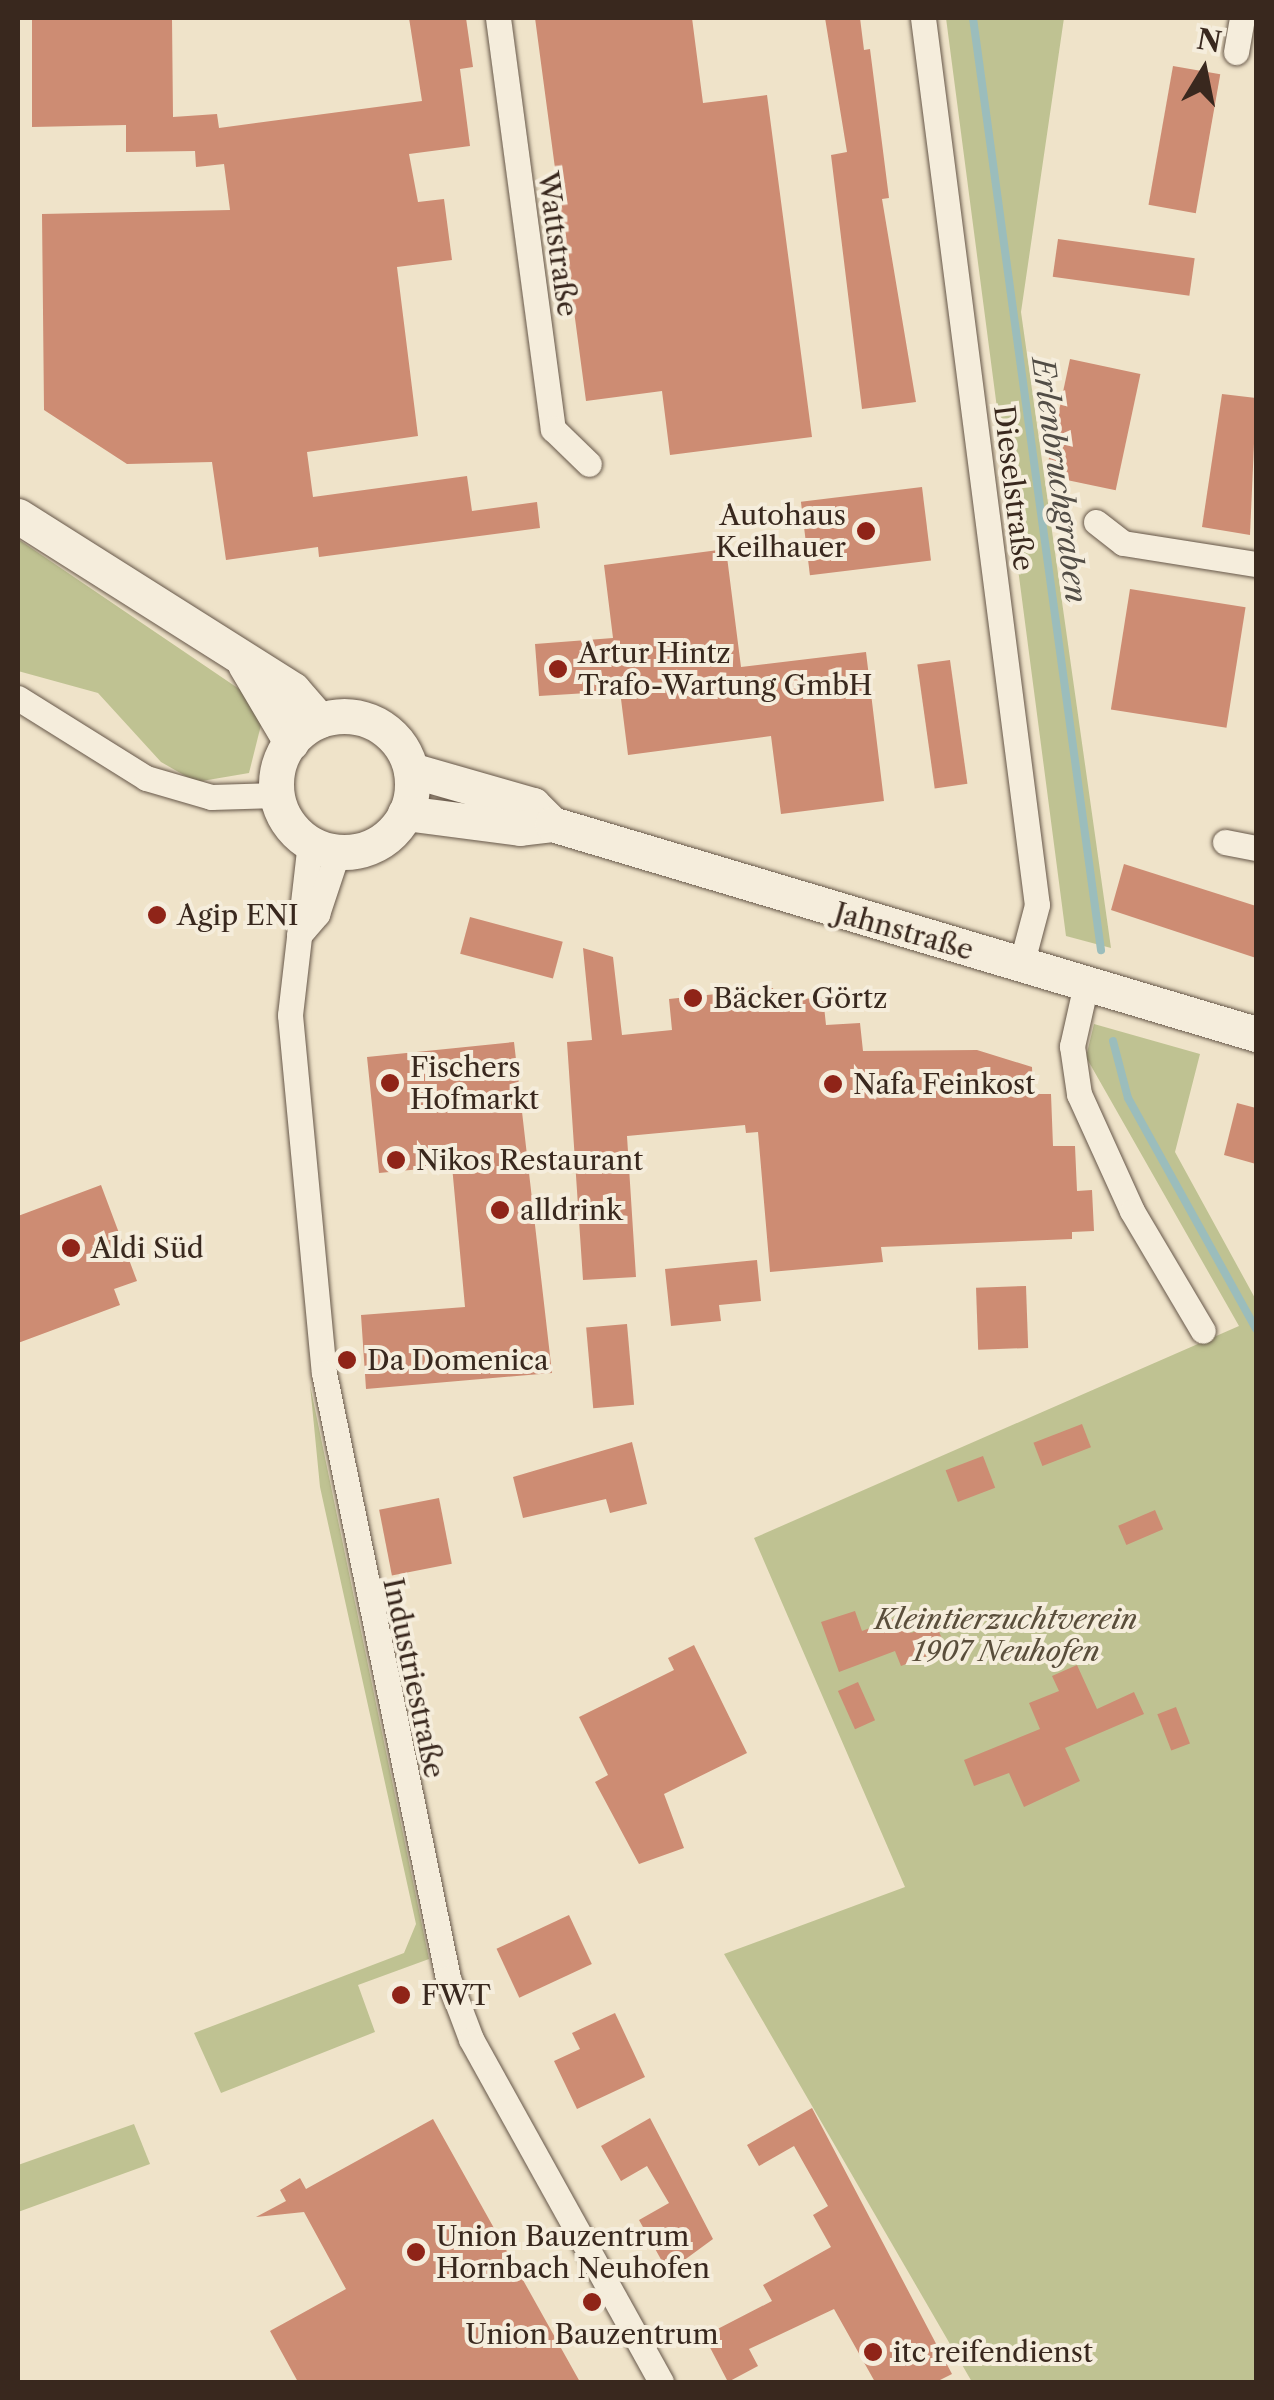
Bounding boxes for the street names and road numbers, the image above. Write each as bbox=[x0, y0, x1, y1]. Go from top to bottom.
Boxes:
street label: Wattstraße bbox=[531, 169, 585, 319]
street label: Dieselstraße bbox=[987, 403, 1041, 573]
street label: Jahnstraße bbox=[831, 895, 977, 967]
street label: Industriestraße bbox=[376, 1575, 452, 1781]

